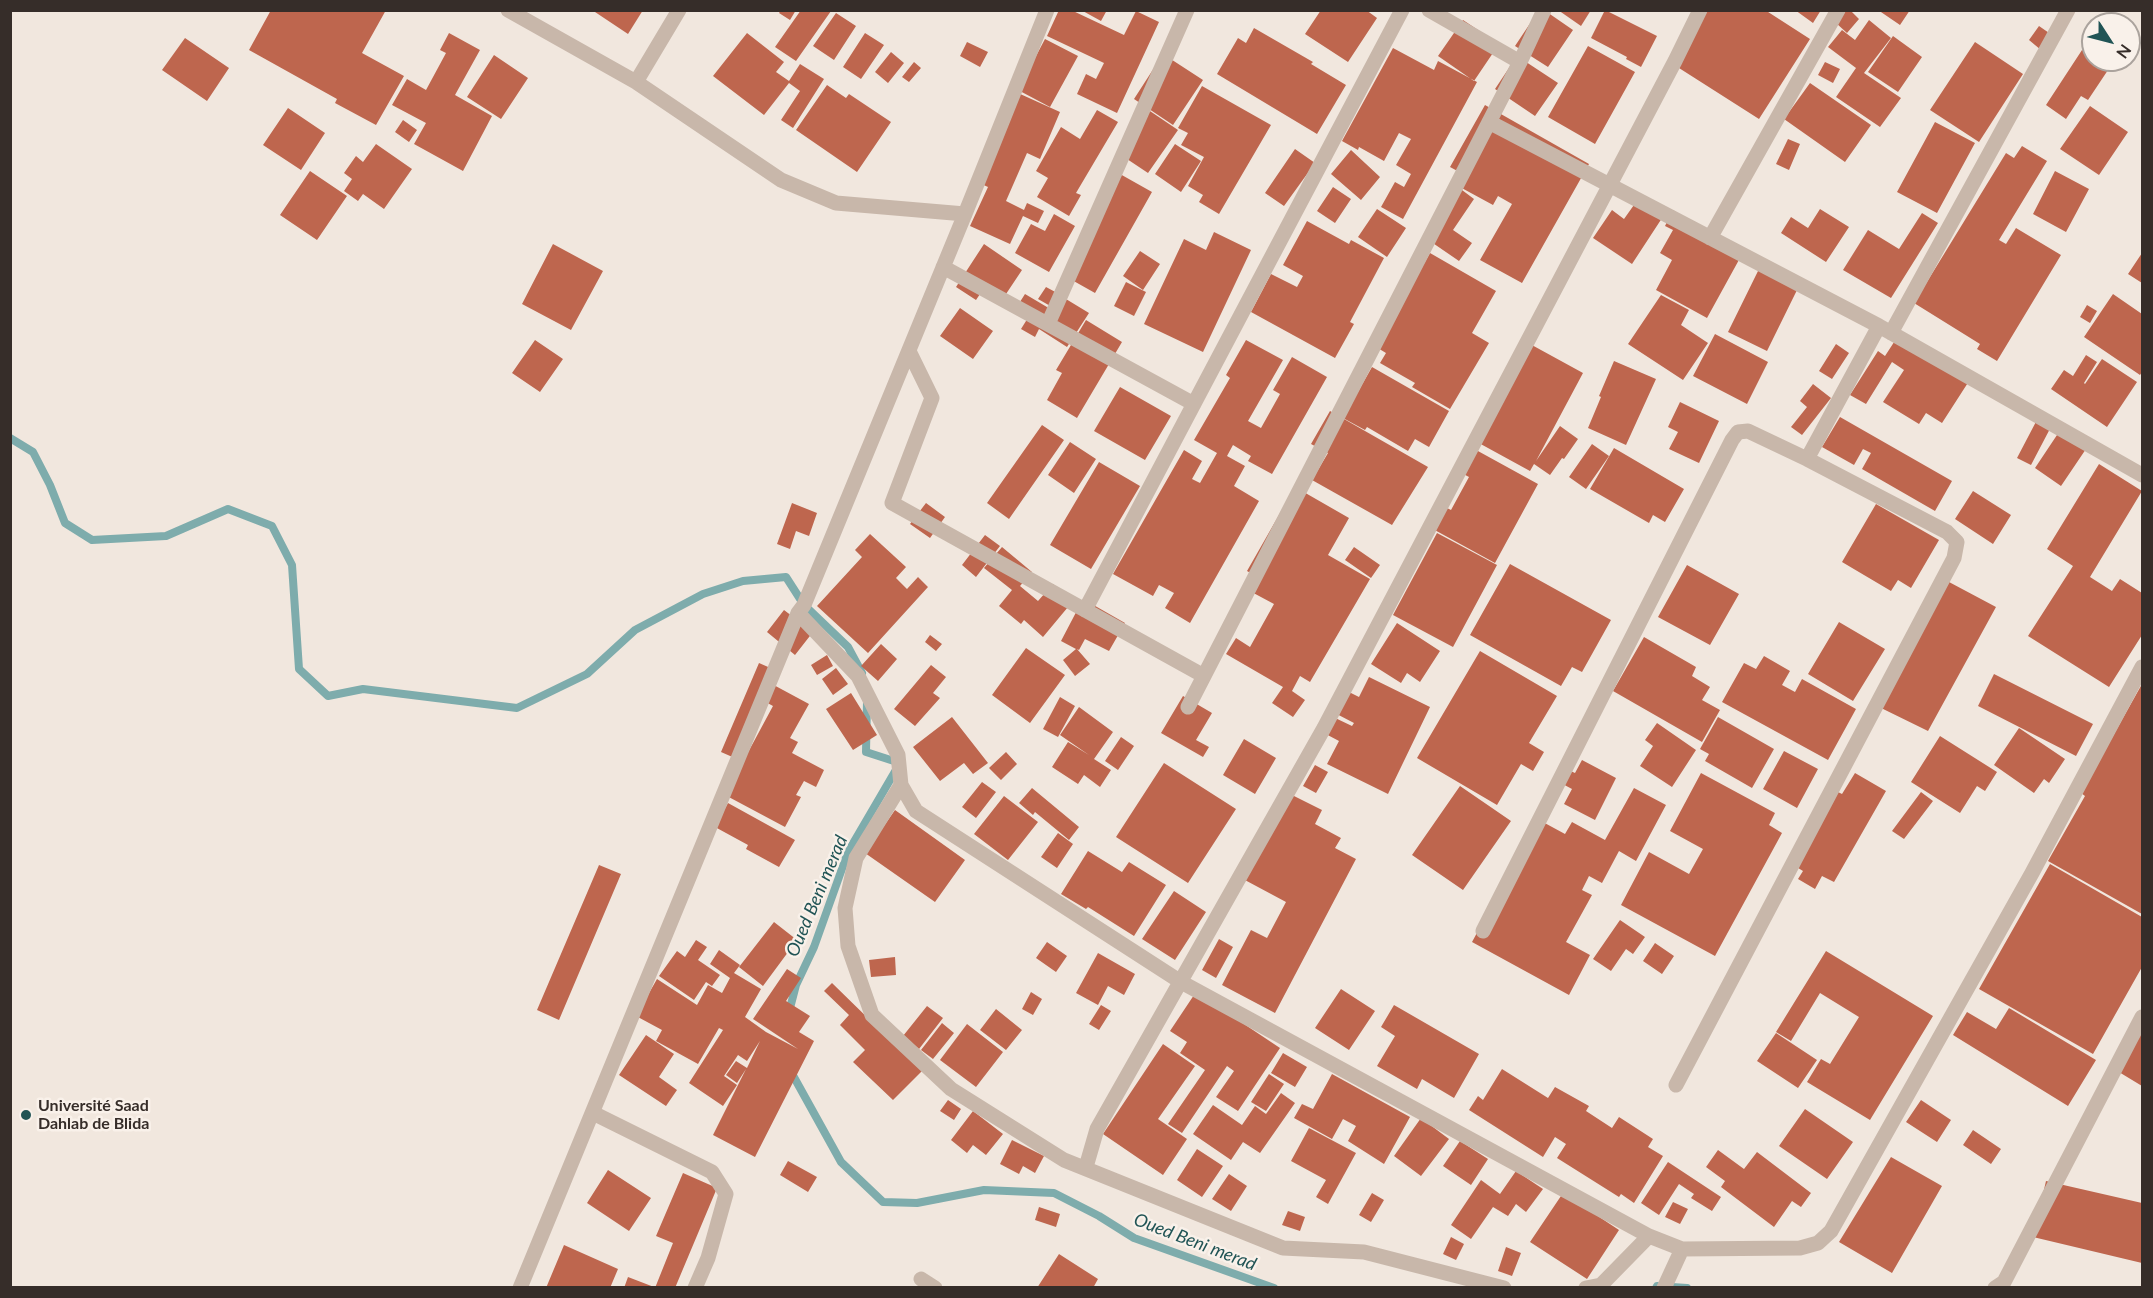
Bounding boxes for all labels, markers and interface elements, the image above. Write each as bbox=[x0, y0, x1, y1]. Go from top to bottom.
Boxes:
north arrow bbox=[2081, 12, 2141, 72]
text: N bbox=[2113, 41, 2136, 62]
water label: Oued Beni merad bbox=[782, 832, 852, 960]
place label: Université Saad Dahlab de Blida bbox=[38, 1096, 149, 1134]
marker: Université Saad Dahlab de Blida bbox=[19, 1108, 33, 1122]
water label: Oued Beni merad bbox=[1131, 1209, 1259, 1275]

